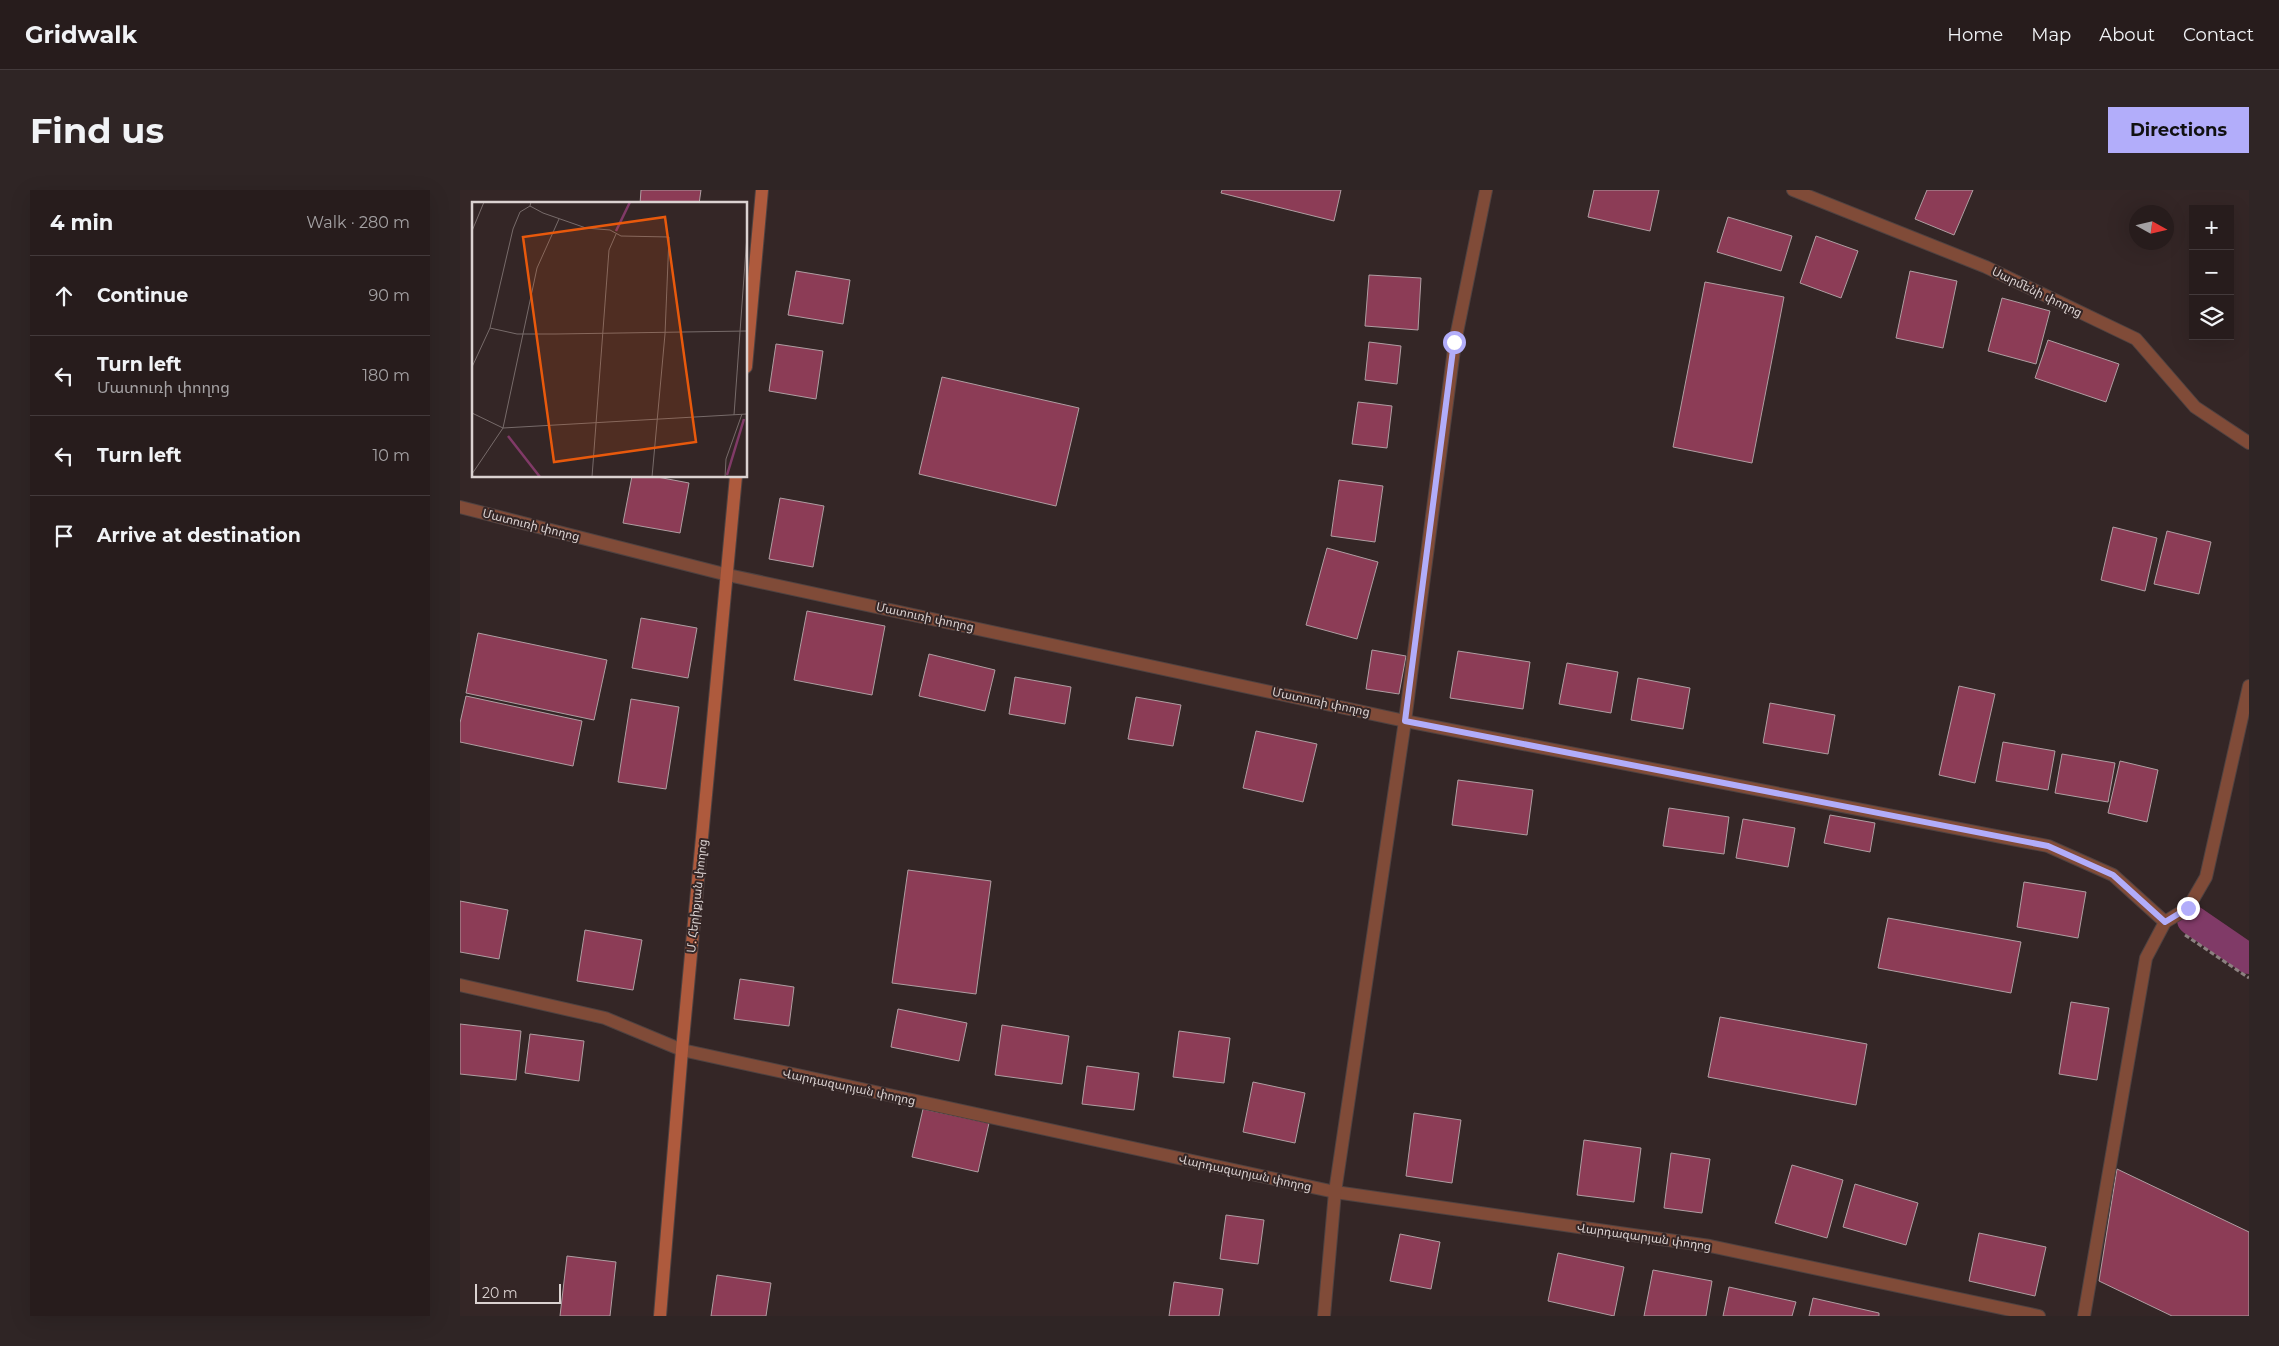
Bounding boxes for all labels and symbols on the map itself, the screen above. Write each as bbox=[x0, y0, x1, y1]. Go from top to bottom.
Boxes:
inset map bbox=[472, 202, 748, 478]
north arrow bbox=[2129, 205, 2174, 250]
street label: Սարմենի փողոց bbox=[1990, 263, 2085, 320]
route start bbox=[1443, 331, 1466, 354]
street label: Մատուռի փողոց bbox=[481, 505, 581, 544]
street label: Մատուռի փողոց bbox=[875, 599, 975, 634]
street label: Մատուռի փողոց bbox=[1271, 684, 1371, 719]
street label: Մ. Հերիքյան փողոց bbox=[683, 838, 710, 954]
route end bbox=[2177, 897, 2200, 920]
street label: Վարդազարյան փողոց bbox=[781, 1065, 917, 1108]
street label: Վարդազարյան փողոց bbox=[1177, 1151, 1313, 1194]
street label: Վարդազարյան փողոց bbox=[1576, 1220, 1712, 1253]
scale bar bbox=[475, 1281, 561, 1304]

